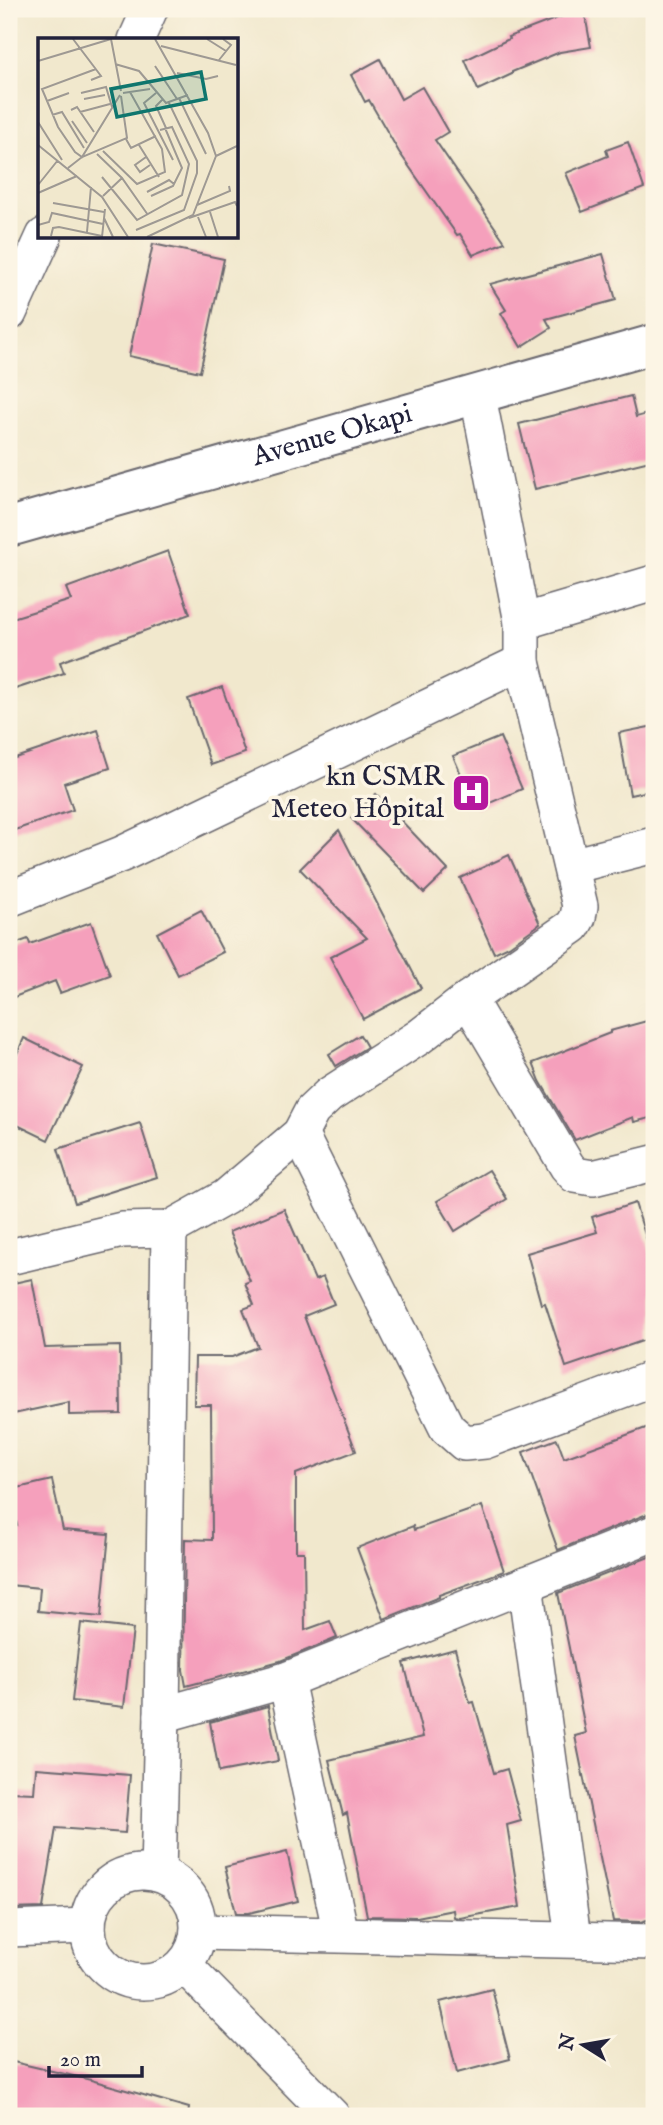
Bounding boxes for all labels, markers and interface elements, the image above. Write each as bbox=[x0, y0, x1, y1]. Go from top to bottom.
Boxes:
inset map bbox=[38, 38, 238, 238]
street label: Avenue Okapi bbox=[247, 396, 416, 475]
place label: kn CSMR Meteo Hôpital bbox=[271, 760, 445, 827]
hospital icon: kn CSMR Meteo Hôpital bbox=[450, 772, 492, 814]
north arrow bbox=[548, 2010, 618, 2080]
text: N bbox=[555, 2031, 582, 2053]
scale bar bbox=[49, 2034, 142, 2078]
text: 20 m bbox=[60, 2047, 101, 2074]

